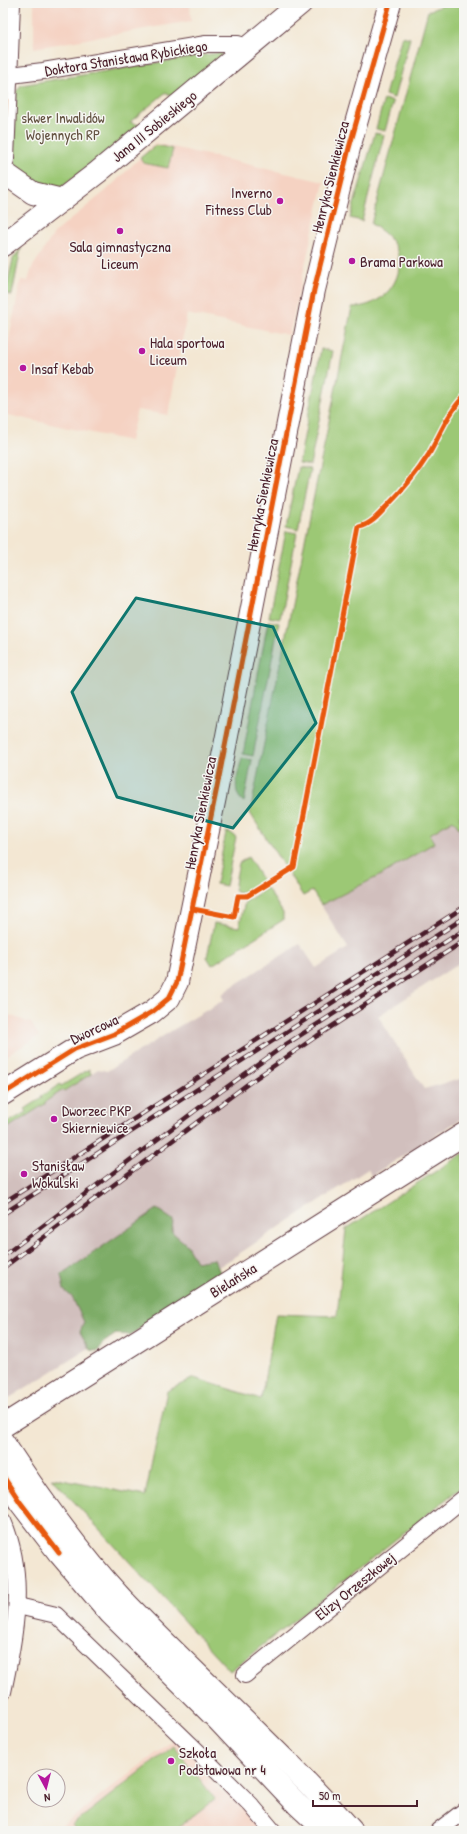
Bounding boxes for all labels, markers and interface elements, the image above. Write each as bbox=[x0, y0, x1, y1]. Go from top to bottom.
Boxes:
street label: Doktora Stanisława Rybickiego bbox=[43, 35, 209, 81]
street label: Jana III Sobieskiego bbox=[107, 85, 201, 167]
park label: skwer Inwalidów Wojennych RP bbox=[21, 107, 105, 145]
street label: Henryka Sienkiewicza bbox=[306, 119, 354, 235]
place label: Inverno Fitness Club bbox=[205, 182, 272, 220]
marker: Inverno Fitness Club bbox=[275, 196, 285, 206]
marker: Sala gimnastyczna Liceum bbox=[115, 226, 125, 236]
place label: Sala gimnastyczna Liceum bbox=[69, 236, 171, 274]
place label: Brama Parkowa bbox=[360, 251, 443, 272]
marker: Brama Parkowa bbox=[347, 256, 357, 266]
place label: Hala sportowa Liceum bbox=[150, 332, 224, 370]
marker: Hala sportowa Liceum bbox=[137, 346, 147, 356]
place label: Insaf Kebab bbox=[31, 358, 94, 379]
marker: Insaf Kebab bbox=[18, 363, 28, 373]
street label: Henryka Sienkiewicza bbox=[241, 437, 283, 553]
street label: Henryka Sienkiewicza bbox=[179, 755, 221, 871]
street label: Dworcowa bbox=[67, 1009, 121, 1049]
place label: Dworzec PKP Skierniewice bbox=[62, 1100, 132, 1138]
marker: Dworzec PKP Skierniewice bbox=[49, 1114, 59, 1124]
place label: Stanisław Wokulski bbox=[32, 1155, 84, 1193]
marker: Stanisław Wokulski bbox=[19, 1169, 29, 1179]
street label: Bielańska bbox=[206, 1257, 260, 1303]
street label: Elizy Orzeszkowej bbox=[310, 1547, 400, 1625]
place label: Szkoła Podstawowa nr 4 bbox=[179, 1742, 266, 1780]
marker: Szkoła Podstawowa nr 4 bbox=[166, 1756, 176, 1766]
north arrow bbox=[26, 1768, 66, 1808]
scale bar bbox=[313, 1782, 417, 1808]
text: 50 m bbox=[319, 1787, 340, 1804]
text: N bbox=[43, 1791, 51, 1805]

